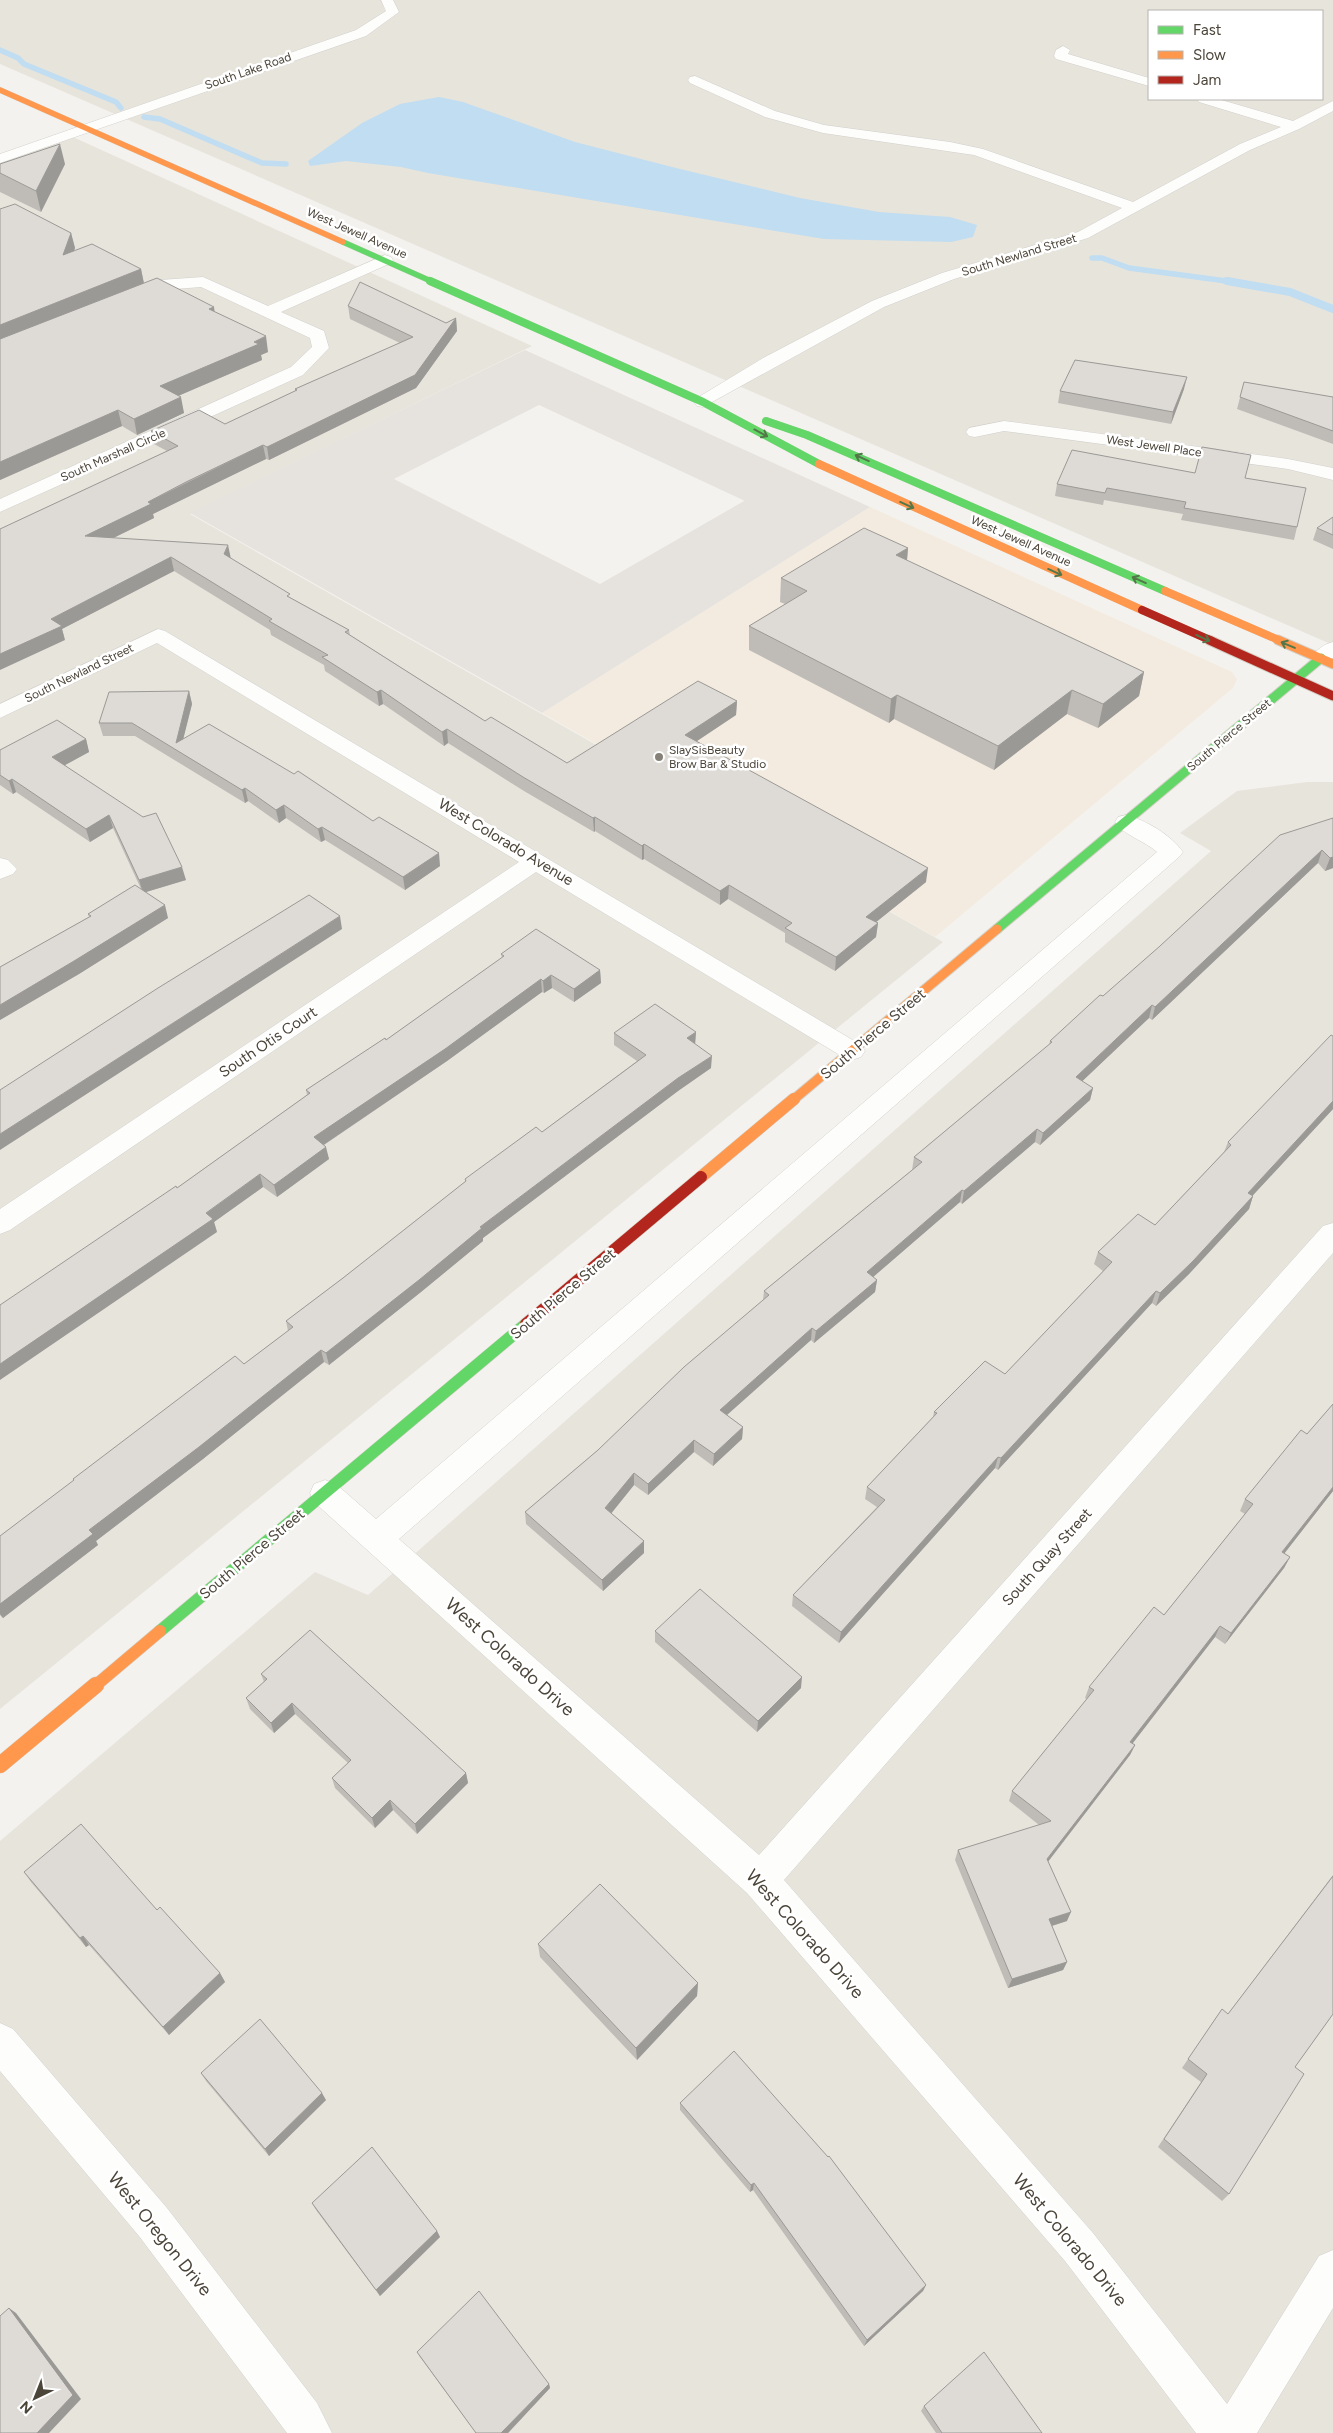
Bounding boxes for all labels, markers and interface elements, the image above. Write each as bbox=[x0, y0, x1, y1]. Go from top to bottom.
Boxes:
legend bbox=[1148, 10, 1323, 100]
text: Fast bbox=[1193, 21, 1222, 39]
text: Slow bbox=[1193, 46, 1226, 64]
street label: South Lake Road bbox=[203, 50, 293, 92]
text: Jam bbox=[1193, 71, 1221, 89]
street label: West Jewell Avenue bbox=[305, 205, 410, 262]
street label: South Newland Street bbox=[960, 231, 1079, 279]
street label: South Marshall Circle bbox=[58, 425, 168, 484]
one-way arrow bbox=[754, 428, 769, 438]
street label: West Jewell Place bbox=[1105, 432, 1203, 460]
one-way arrow bbox=[855, 453, 870, 463]
one-way arrow bbox=[899, 501, 914, 511]
street label: West Jewell Avenue bbox=[969, 513, 1074, 570]
one-way arrow bbox=[1047, 567, 1062, 577]
one-way arrow bbox=[1132, 574, 1147, 584]
one-way arrow bbox=[1195, 634, 1210, 644]
one-way arrow bbox=[1281, 639, 1296, 649]
street label: South Newland Street bbox=[22, 640, 136, 705]
street label: South Pierce Street bbox=[1184, 696, 1274, 774]
place label: SlaySisBeauty Brow Bar & Studio bbox=[669, 743, 766, 771]
marker: SlaySisBeauty Brow Bar & Studio bbox=[653, 751, 665, 763]
street label: West Colorado Avenue bbox=[435, 794, 577, 890]
street label: South Pierce Street bbox=[817, 985, 929, 1083]
street label: South Otis Court bbox=[216, 1002, 321, 1081]
street label: South Pierce Street bbox=[507, 1245, 619, 1343]
street label: South Quay Street bbox=[998, 1504, 1096, 1610]
street label: South Pierce Street bbox=[196, 1505, 308, 1603]
street label: West Colorado Drive bbox=[441, 1593, 579, 1721]
street label: West Colorado Drive bbox=[741, 1865, 869, 2003]
street label: West Oregon Drive bbox=[103, 2168, 217, 2301]
street label: West Colorado Drive bbox=[1008, 2169, 1132, 2311]
north arrow bbox=[10, 2373, 60, 2423]
text: N bbox=[17, 2397, 36, 2417]

